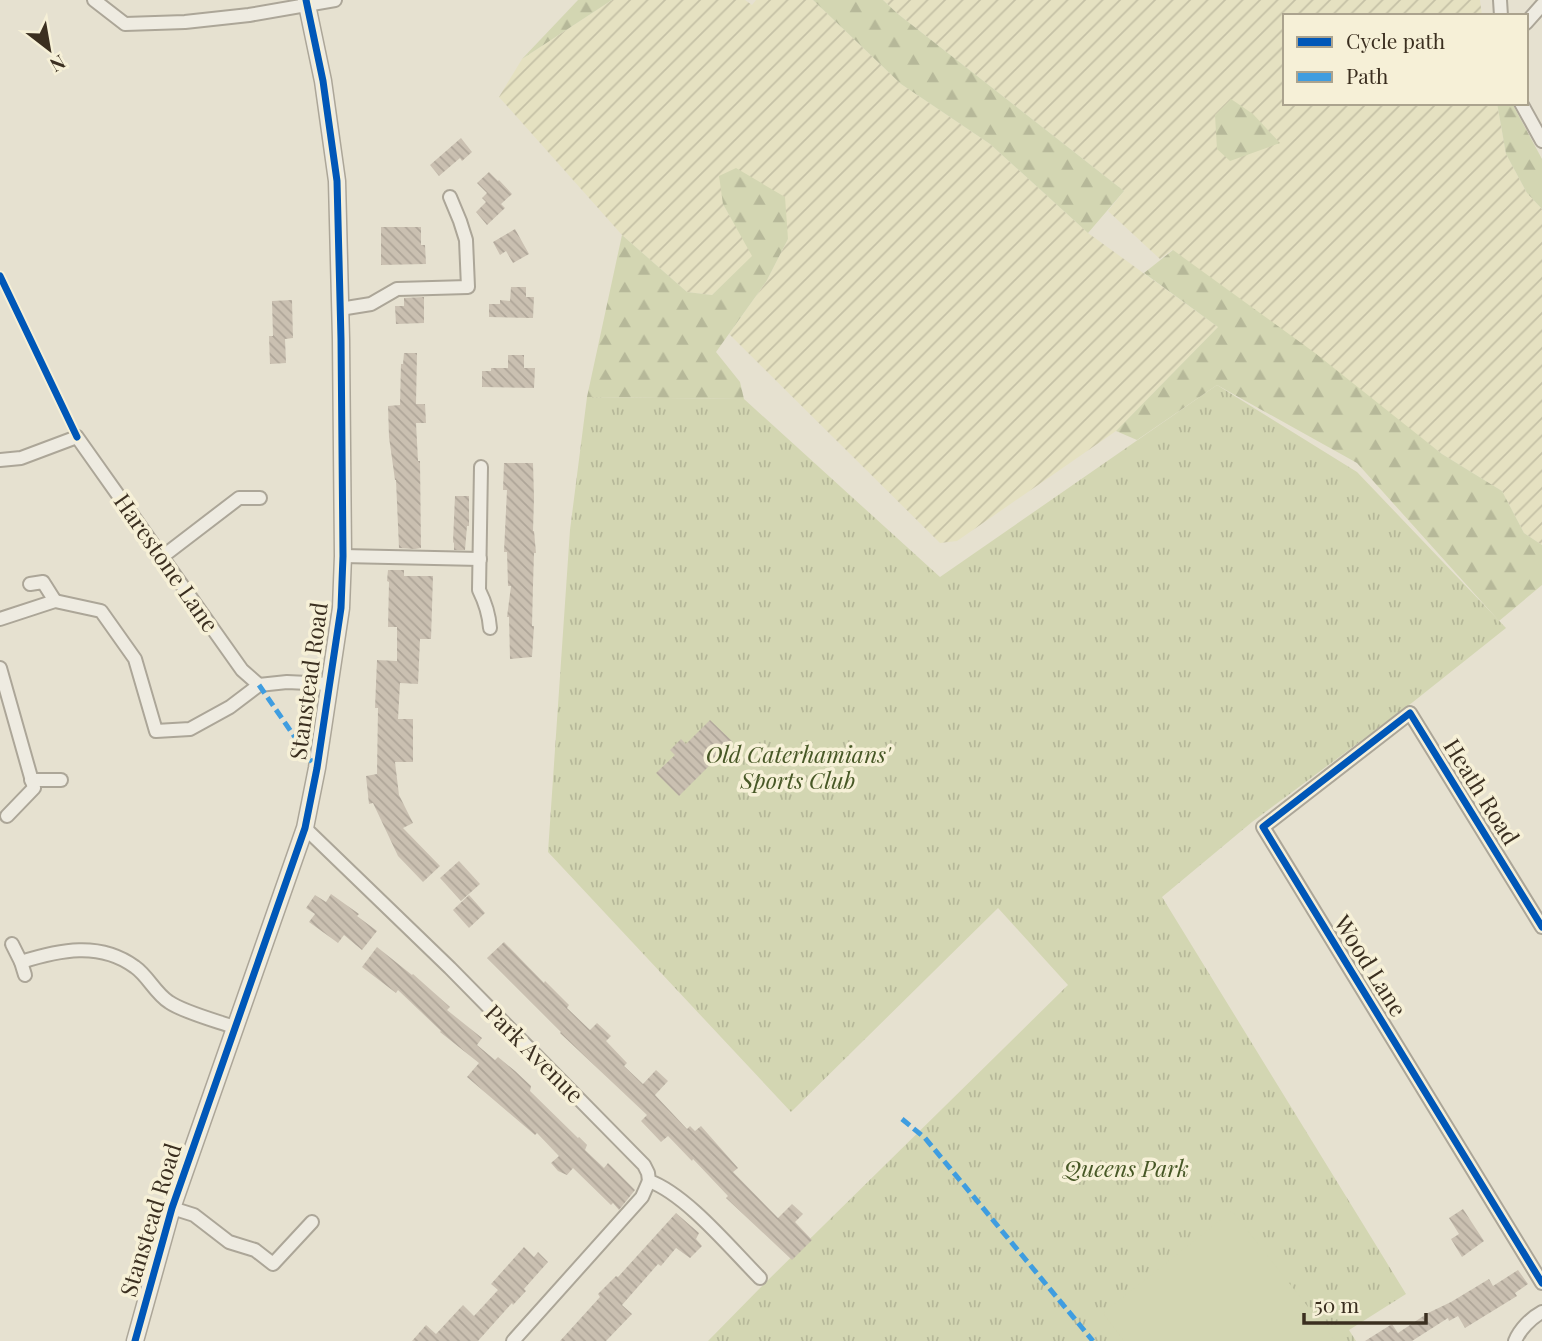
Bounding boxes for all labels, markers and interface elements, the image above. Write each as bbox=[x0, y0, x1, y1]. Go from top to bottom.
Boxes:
north arrow bbox=[14, 14, 84, 84]
legend bbox=[1283, 14, 1528, 105]
text: Cycle path bbox=[1346, 26, 1446, 54]
text: N bbox=[45, 50, 71, 79]
text: Path bbox=[1346, 61, 1389, 89]
street label: Harestone Lane bbox=[108, 487, 227, 638]
street label: Stanstead Road bbox=[281, 600, 334, 762]
street label: Heath Road bbox=[1437, 732, 1527, 850]
park label: Old Caterhamians' Sports Club bbox=[706, 738, 892, 795]
street label: Wood Lane bbox=[1327, 908, 1415, 1022]
street label: Park Avenue bbox=[479, 997, 591, 1109]
street label: Stanstead Road bbox=[112, 1139, 188, 1300]
park label: Queens Park bbox=[1061, 1152, 1189, 1183]
scale bar bbox=[1304, 1282, 1426, 1326]
text: 50 m bbox=[1314, 1290, 1360, 1318]

